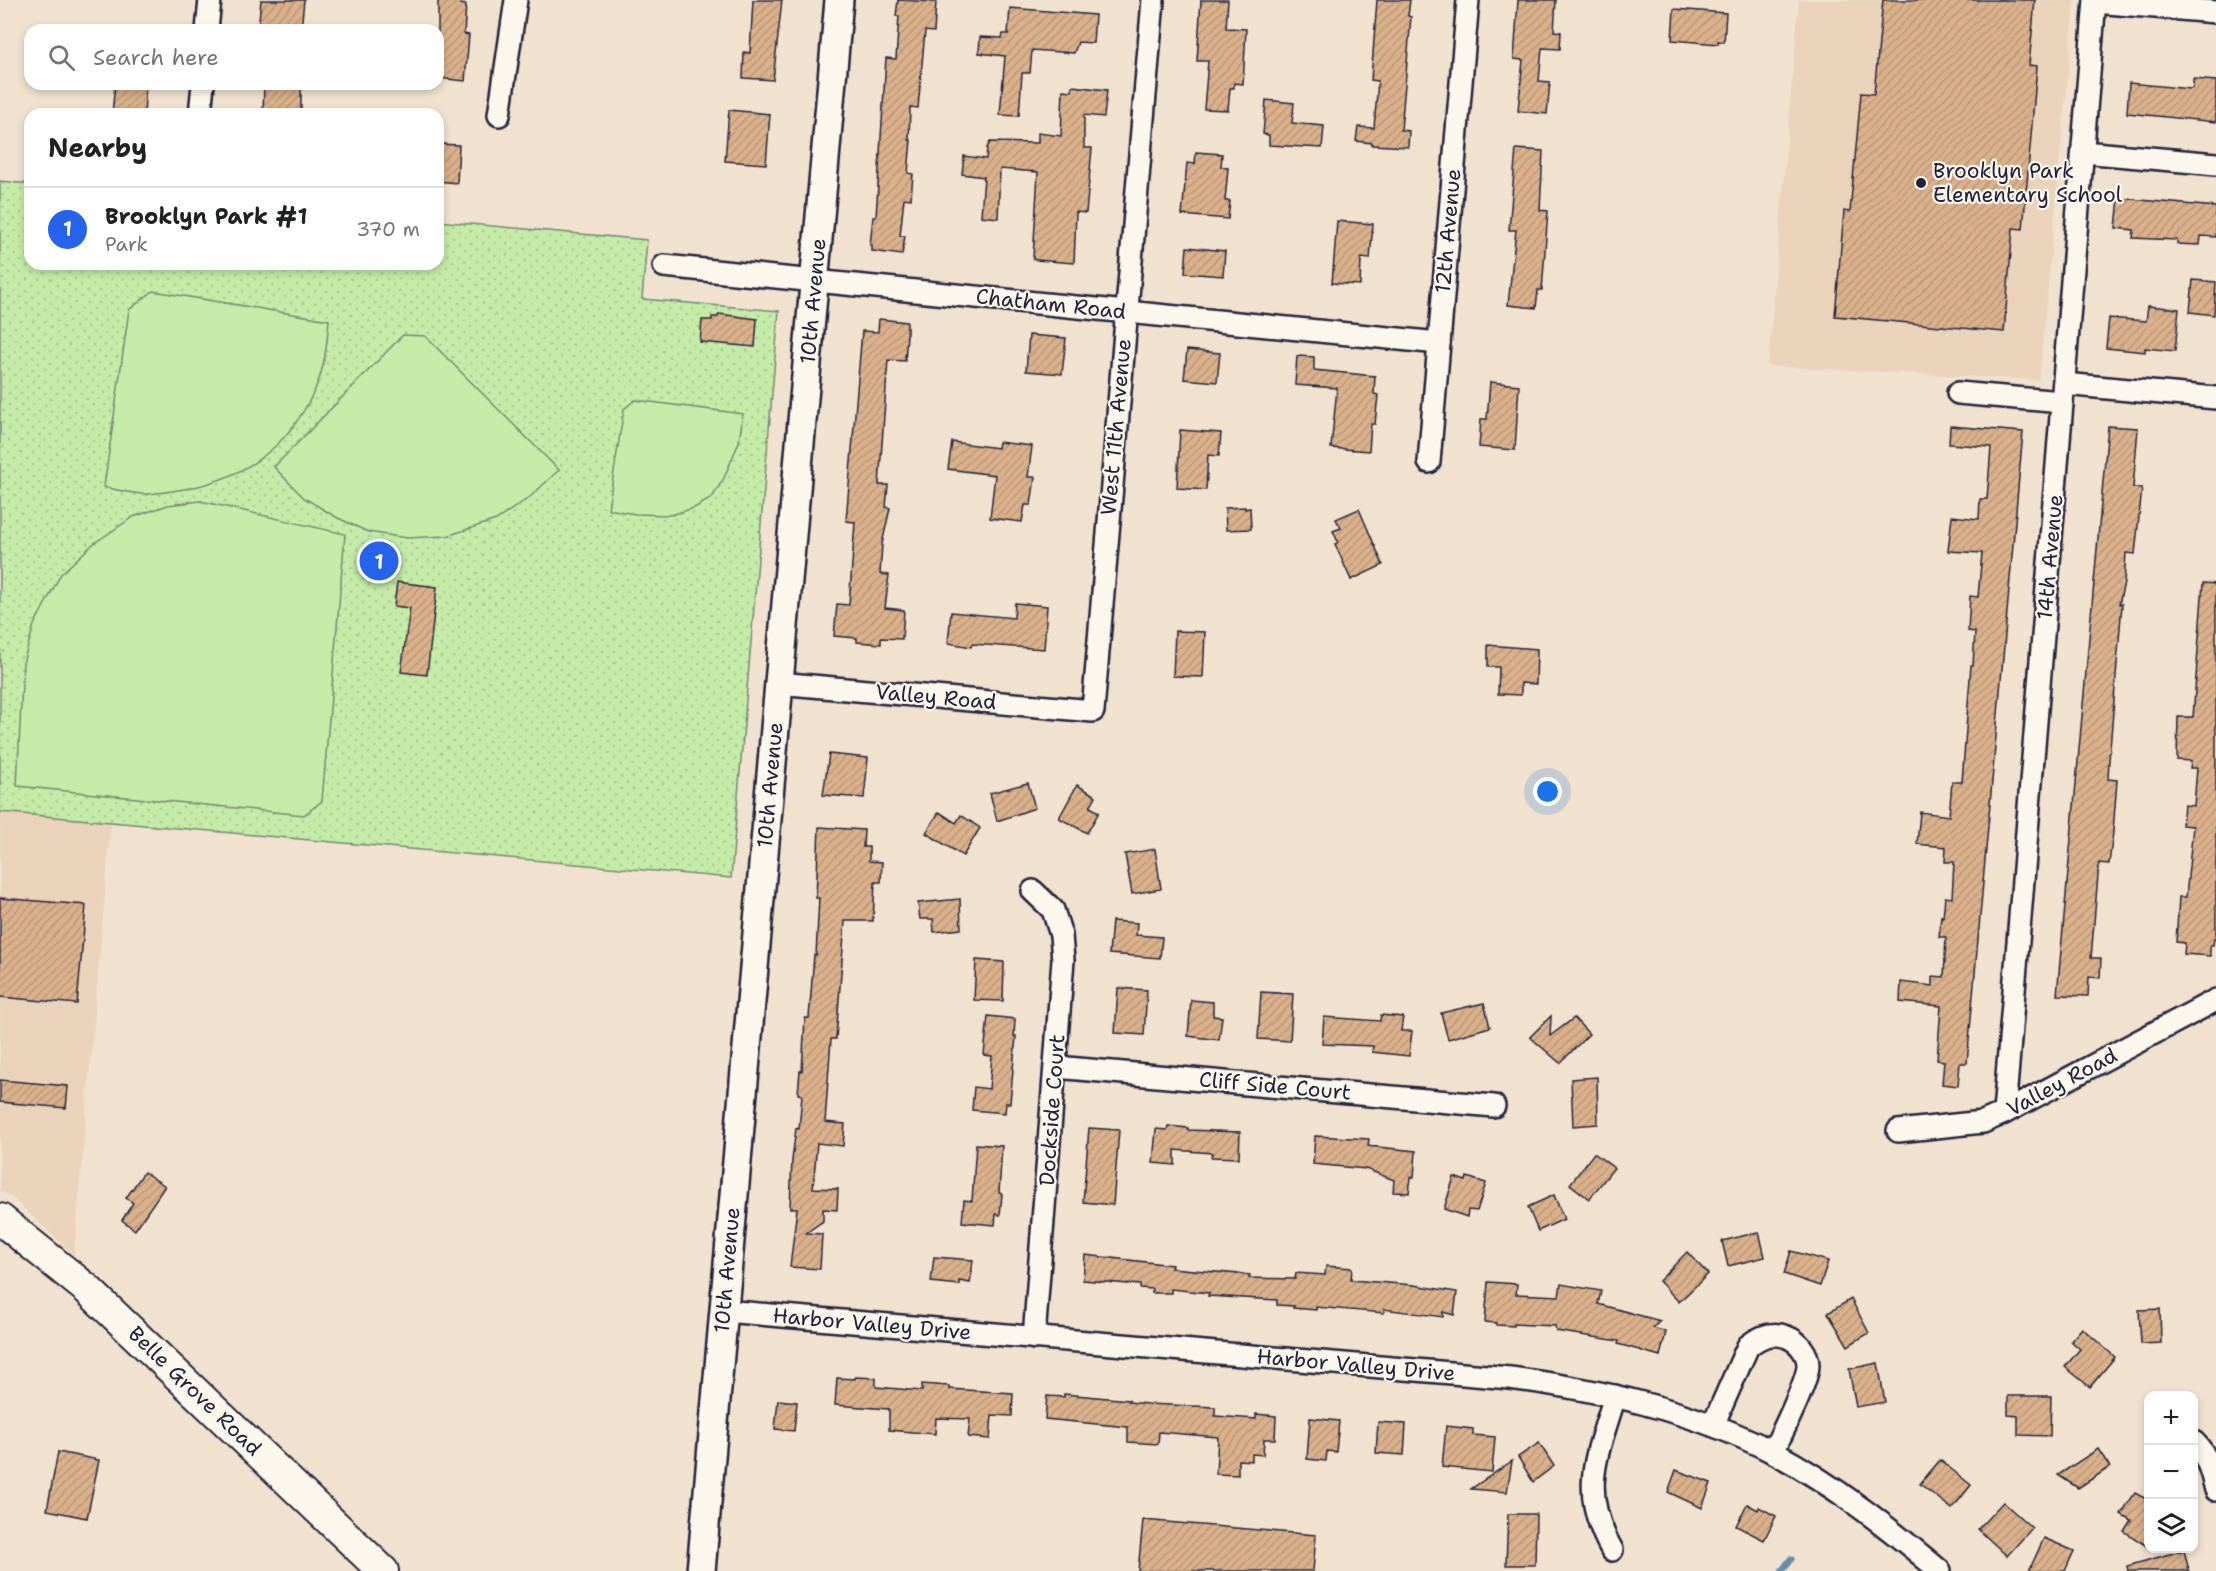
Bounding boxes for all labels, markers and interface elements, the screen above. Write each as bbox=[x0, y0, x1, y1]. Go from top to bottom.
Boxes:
search box bbox=[24, 24, 444, 90]
icon: search bbox=[45, 41, 78, 74]
text: Search here bbox=[93, 43, 219, 72]
text: Nearby bbox=[48, 130, 147, 165]
place label: Brooklyn Park Elementary School bbox=[1933, 157, 2123, 209]
street label: 12th Avenue bbox=[1429, 168, 1467, 294]
marker: Brooklyn Park Elementary School bbox=[1914, 176, 1928, 190]
text: Brooklyn Park #1 bbox=[105, 202, 307, 231]
text: 1 bbox=[63, 216, 72, 242]
text: 370 m bbox=[356, 216, 420, 242]
text: Park bbox=[105, 231, 148, 257]
street label: 10th Avenue bbox=[794, 237, 832, 365]
street label: Chatham Road bbox=[974, 282, 1128, 326]
street label: West 11th Avenue bbox=[1094, 338, 1138, 516]
street label: 14th Avenue bbox=[2031, 493, 2069, 621]
pin: 1 bbox=[360, 538, 398, 584]
street label: Valley Road bbox=[874, 678, 998, 716]
street label: 10th Avenue bbox=[751, 721, 789, 849]
your location bbox=[1533, 777, 1562, 806]
street label: Dockside Court bbox=[1033, 1033, 1071, 1187]
street label: Valley Road bbox=[2002, 1041, 2122, 1123]
street label: Cliff Side Court bbox=[1198, 1065, 1352, 1107]
street label: 10th Avenue bbox=[708, 1206, 746, 1334]
street label: Harbor Valley Drive bbox=[772, 1301, 972, 1347]
street label: Belle Grove Road bbox=[122, 1320, 268, 1462]
street label: Harbor Valley Drive bbox=[1256, 1342, 1456, 1388]
map controls bbox=[2144, 1391, 2198, 1553]
button: + bbox=[2144, 1391, 2198, 1445]
button: − bbox=[2144, 1445, 2198, 1499]
button: layers bbox=[2144, 1499, 2198, 1553]

